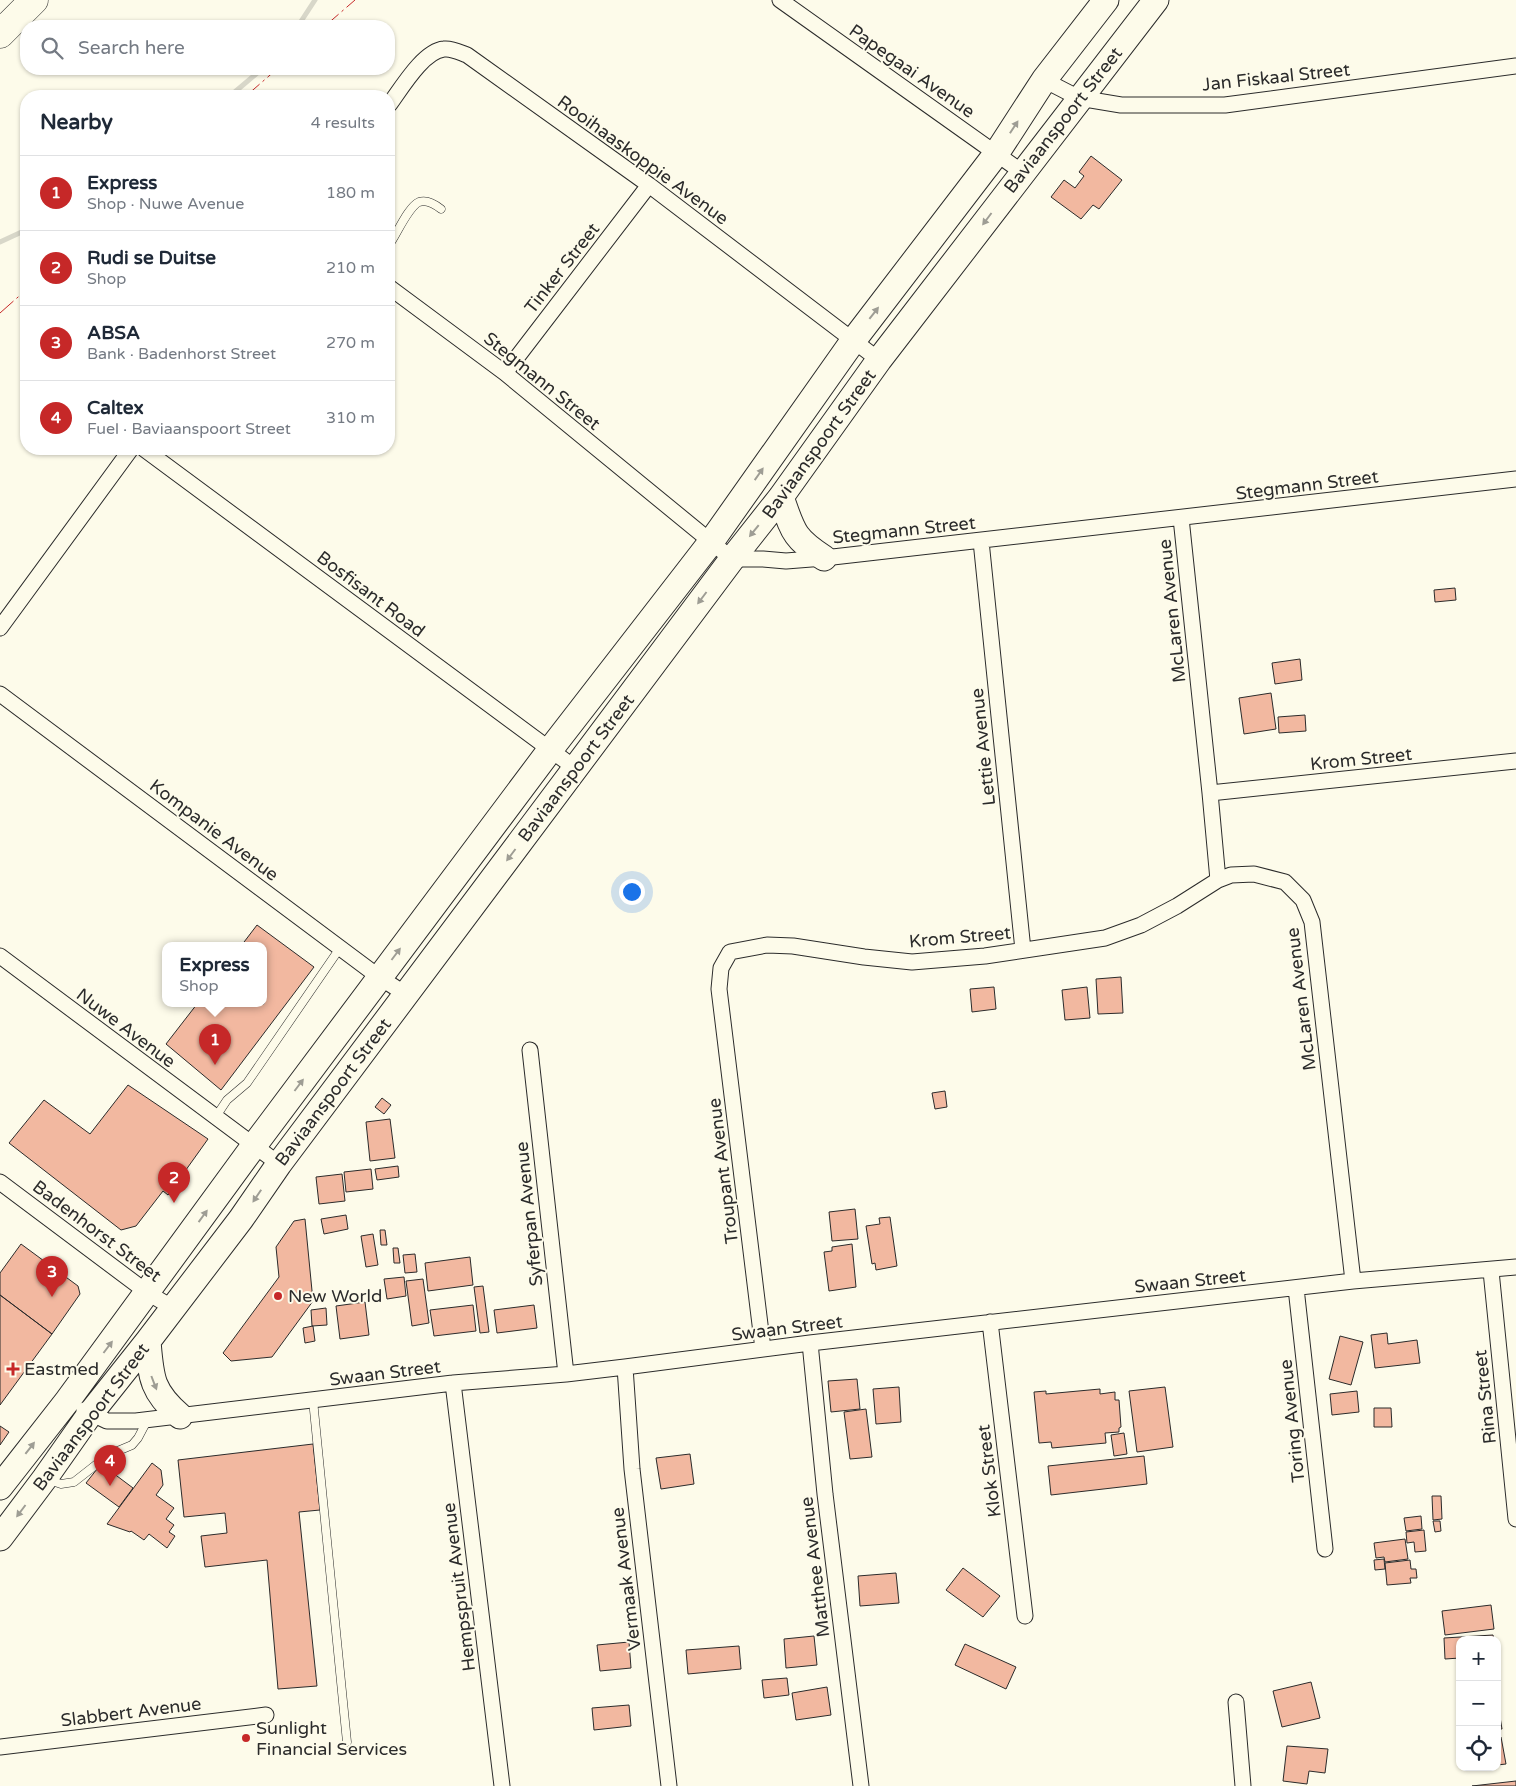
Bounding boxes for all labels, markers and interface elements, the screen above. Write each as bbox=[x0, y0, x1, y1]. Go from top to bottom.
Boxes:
street label: Papegaai Avenue bbox=[845, 19, 979, 123]
search box bbox=[20, 20, 395, 75]
icon: search bbox=[38, 34, 66, 62]
text: Search here bbox=[78, 37, 185, 59]
street label: Baviaanspoort Street bbox=[999, 42, 1127, 197]
street label: Jan Fiskaal Street bbox=[1201, 58, 1351, 96]
street label: Rooihaaskoppie Avenue bbox=[553, 91, 733, 229]
text: Nearby bbox=[40, 110, 113, 135]
text: 4 results bbox=[311, 113, 375, 133]
one-way arrow bbox=[1009, 121, 1019, 134]
text: Express bbox=[87, 172, 157, 194]
text: 1 bbox=[51, 183, 61, 203]
text: 180 m bbox=[326, 183, 375, 203]
text: Shop · Nuwe Avenue bbox=[87, 194, 244, 214]
one-way arrow bbox=[982, 212, 992, 226]
street label: Tinker Street bbox=[520, 218, 604, 318]
text: Rudi se Duitse bbox=[87, 247, 216, 269]
text: 2 bbox=[51, 258, 61, 278]
text: 210 m bbox=[326, 258, 375, 278]
text: Shop bbox=[87, 269, 126, 289]
one-way arrow bbox=[869, 307, 880, 320]
text: ABSA bbox=[87, 322, 140, 344]
street label: Stegmann Street bbox=[479, 327, 605, 435]
text: 3 bbox=[51, 333, 61, 353]
text: 270 m bbox=[326, 333, 375, 353]
text: Bank · Badenhorst Street bbox=[87, 344, 276, 364]
street label: Baviaanspoort Street bbox=[757, 365, 881, 523]
text: Caltex bbox=[87, 397, 144, 419]
text: 4 bbox=[51, 408, 61, 428]
text: 310 m bbox=[326, 408, 375, 428]
text: Fuel · Baviaanspoort Street bbox=[87, 419, 291, 439]
street label: Stegmann Street bbox=[1234, 465, 1380, 505]
one-way arrow bbox=[754, 467, 764, 481]
street label: Stegmann Street bbox=[831, 512, 977, 548]
one-way arrow bbox=[749, 524, 759, 538]
street label: McLaren Avenue bbox=[1154, 538, 1190, 684]
street label: Bosfisant Road bbox=[313, 546, 429, 642]
one-way arrow bbox=[697, 591, 708, 604]
street label: Lettie Avenue bbox=[966, 687, 1000, 807]
street label: Baviaanspoort Street bbox=[513, 690, 639, 846]
street label: Krom Street bbox=[1309, 743, 1413, 775]
street label: Kompanie Avenue bbox=[145, 774, 283, 886]
one-way arrow bbox=[506, 848, 516, 862]
your location bbox=[619, 879, 645, 905]
street label: Krom Street bbox=[908, 922, 1012, 952]
street label: McLaren Avenue bbox=[1281, 926, 1321, 1072]
popup bbox=[162, 942, 267, 1007]
one-way arrow bbox=[391, 948, 402, 961]
text: Express bbox=[179, 954, 250, 976]
text: Shop bbox=[179, 976, 219, 996]
street label: Nuwe Avenue bbox=[72, 984, 180, 1072]
street label: Baviaanspoort Street bbox=[270, 1014, 396, 1170]
pin: 1 bbox=[199, 1024, 231, 1065]
one-way arrow bbox=[294, 1079, 305, 1092]
street label: Troupant Avenue bbox=[703, 1097, 743, 1245]
street label: Syferpan Avenue bbox=[510, 1141, 548, 1287]
pin: 2 bbox=[158, 1162, 190, 1203]
street label: Badenhorst Street bbox=[28, 1175, 166, 1287]
one-way arrow bbox=[252, 1189, 262, 1202]
one-way arrow bbox=[198, 1210, 209, 1223]
pin: 3 bbox=[36, 1256, 68, 1297]
street label: Swaan Street bbox=[1133, 1264, 1247, 1298]
place label: New World bbox=[288, 1285, 382, 1307]
marker: New World bbox=[272, 1290, 284, 1302]
street label: Swaan Street bbox=[730, 1310, 844, 1346]
street label: Baviaanspoort Street bbox=[28, 1339, 154, 1495]
one-way arrow bbox=[102, 1341, 113, 1354]
street label: Rina Street bbox=[1469, 1349, 1501, 1445]
street label: Swaan Street bbox=[328, 1355, 442, 1391]
place label: Eastmed bbox=[24, 1358, 99, 1380]
street label: Toring Avenue bbox=[1275, 1358, 1309, 1484]
marker: Eastmed bbox=[6, 1362, 20, 1376]
one-way arrow bbox=[150, 1376, 158, 1391]
street label: Klok Street bbox=[972, 1423, 1006, 1519]
one-way arrow bbox=[25, 1442, 36, 1455]
pin: 4 bbox=[94, 1445, 126, 1486]
street label: Matthee Avenue bbox=[795, 1495, 835, 1639]
street label: Hempspruit Avenue bbox=[438, 1501, 480, 1673]
one-way arrow bbox=[15, 1504, 26, 1517]
street label: Vermaak Avenue bbox=[606, 1506, 646, 1652]
map controls bbox=[1456, 1636, 1501, 1771]
button: + bbox=[1456, 1636, 1501, 1681]
button: − bbox=[1456, 1681, 1501, 1726]
street label: Slabbert Avenue bbox=[60, 1692, 202, 1732]
place label: Sunlight Financial Services bbox=[256, 1717, 407, 1760]
button: locate bbox=[1456, 1726, 1501, 1771]
marker: Sunlight Financial Services bbox=[240, 1732, 252, 1744]

